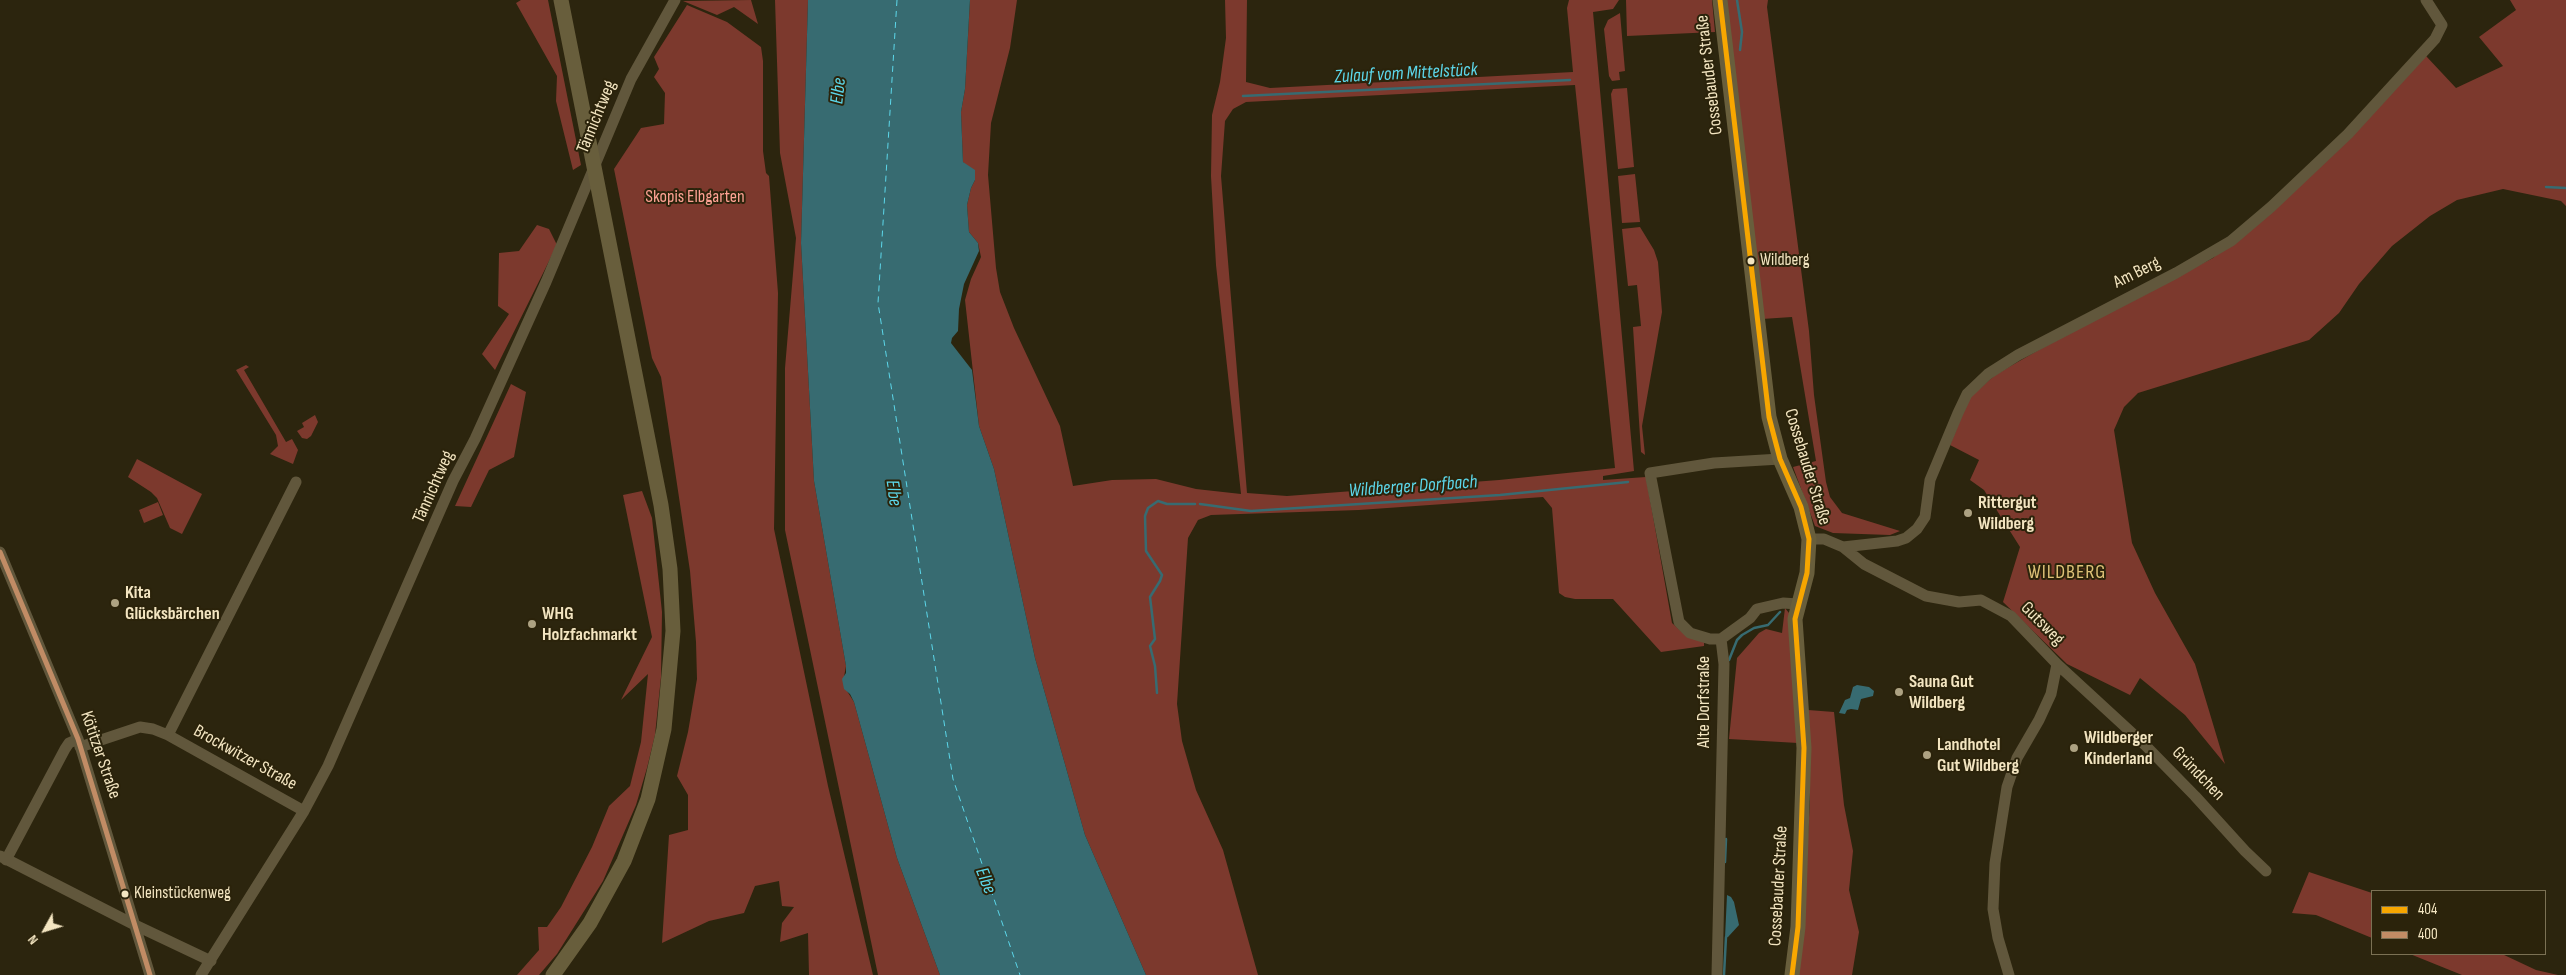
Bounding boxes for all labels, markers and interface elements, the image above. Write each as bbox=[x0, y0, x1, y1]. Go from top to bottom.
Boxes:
street label: Cossebauder Straße bbox=[1692, 14, 1728, 136]
water label: Zulauf vom Mittelstück bbox=[1334, 59, 1478, 89]
street label: Tännichtweg bbox=[573, 77, 621, 157]
water label: Elbe bbox=[826, 77, 852, 105]
park label: Skopis Elbgarten bbox=[645, 186, 745, 208]
place label: Wildberg bbox=[1760, 251, 1810, 271]
street label: Am Berg bbox=[2110, 252, 2164, 294]
marker: Wildberg bbox=[1746, 256, 1756, 266]
street label: Cossebauder Straße bbox=[1779, 406, 1835, 528]
street label: Tännichtweg bbox=[409, 448, 459, 526]
water label: Wildberger Dorfbach bbox=[1348, 471, 1478, 503]
water label: Elbe bbox=[880, 478, 906, 508]
place label: Rittergut Wildberg bbox=[1978, 492, 2037, 534]
marker: Rittergut Wildberg bbox=[1962, 507, 1974, 519]
district label: WILDBERG bbox=[2027, 561, 2107, 585]
place label: Kita Glücksbärchen bbox=[125, 582, 220, 624]
marker: Kita Glücksbärchen bbox=[109, 597, 121, 609]
street label: Gutsweg bbox=[2016, 598, 2068, 650]
place label: WHG Holzfachmarkt bbox=[542, 603, 637, 646]
marker: WHG Holzfachmarkt bbox=[526, 618, 538, 630]
street label: Alte Dorfstraße bbox=[1693, 656, 1715, 748]
place label: Sauna Gut Wildberg bbox=[1909, 671, 1974, 714]
marker: Sauna Gut Wildberg bbox=[1893, 686, 1905, 698]
street label: Kötitzer Straße bbox=[75, 708, 125, 802]
street label: Brockwitzer Straße bbox=[190, 721, 300, 795]
place label: Wildberger Kinderland bbox=[2084, 727, 2153, 770]
place label: Landhotel Gut Wildberg bbox=[1937, 734, 2019, 776]
marker: Wildberger Kinderland bbox=[2068, 742, 2080, 754]
street label: Gründchen bbox=[2167, 742, 2229, 806]
marker: Landhotel Gut Wildberg bbox=[1921, 749, 1933, 761]
street label: Cossebauder Straße bbox=[1765, 825, 1793, 947]
water label: Elbe bbox=[970, 865, 1000, 897]
place label: Kleinstückenweg bbox=[134, 884, 231, 904]
marker: Kleinstückenweg bbox=[120, 889, 130, 899]
legend bbox=[2371, 890, 2546, 955]
text: 404 bbox=[2418, 900, 2437, 919]
north arrow bbox=[20, 905, 70, 955]
text: 400 bbox=[2418, 925, 2438, 944]
text: N bbox=[24, 932, 42, 948]

